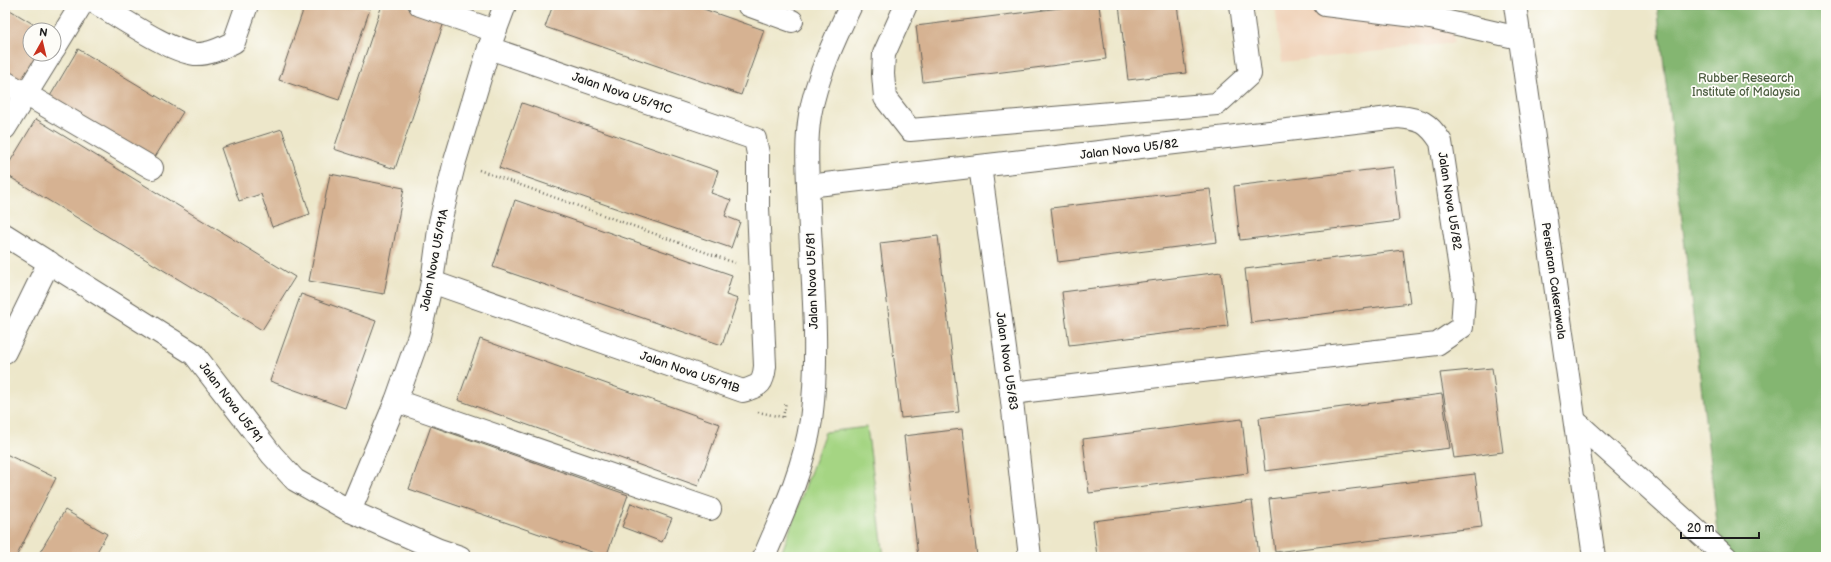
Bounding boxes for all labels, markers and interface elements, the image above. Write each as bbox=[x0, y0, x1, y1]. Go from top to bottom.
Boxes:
north arrow bbox=[22, 22, 62, 62]
text: N bbox=[38, 26, 48, 40]
street label: Jalan Nova U5/91C bbox=[570, 69, 674, 118]
park label: Rubber Research Institute of Malaysia bbox=[1692, 71, 1800, 100]
street label: Jalan Nova U5/82 bbox=[1079, 136, 1179, 163]
street label: Jalan Nova U5/82 bbox=[1434, 151, 1465, 251]
street label: Jalan Nova U5/91A bbox=[417, 207, 452, 312]
street label: Persiaran Cakerawala bbox=[1538, 222, 1569, 341]
street label: Jalan Nova U5/81 bbox=[803, 233, 822, 329]
street label: Jalan Nova U5/83 bbox=[992, 311, 1021, 411]
street label: Jalan Nova U5/91B bbox=[638, 348, 742, 397]
street label: Jalan Nova U5/91 bbox=[196, 359, 266, 445]
scale bar bbox=[1681, 514, 1759, 540]
text: 20 m bbox=[1687, 521, 1714, 536]

